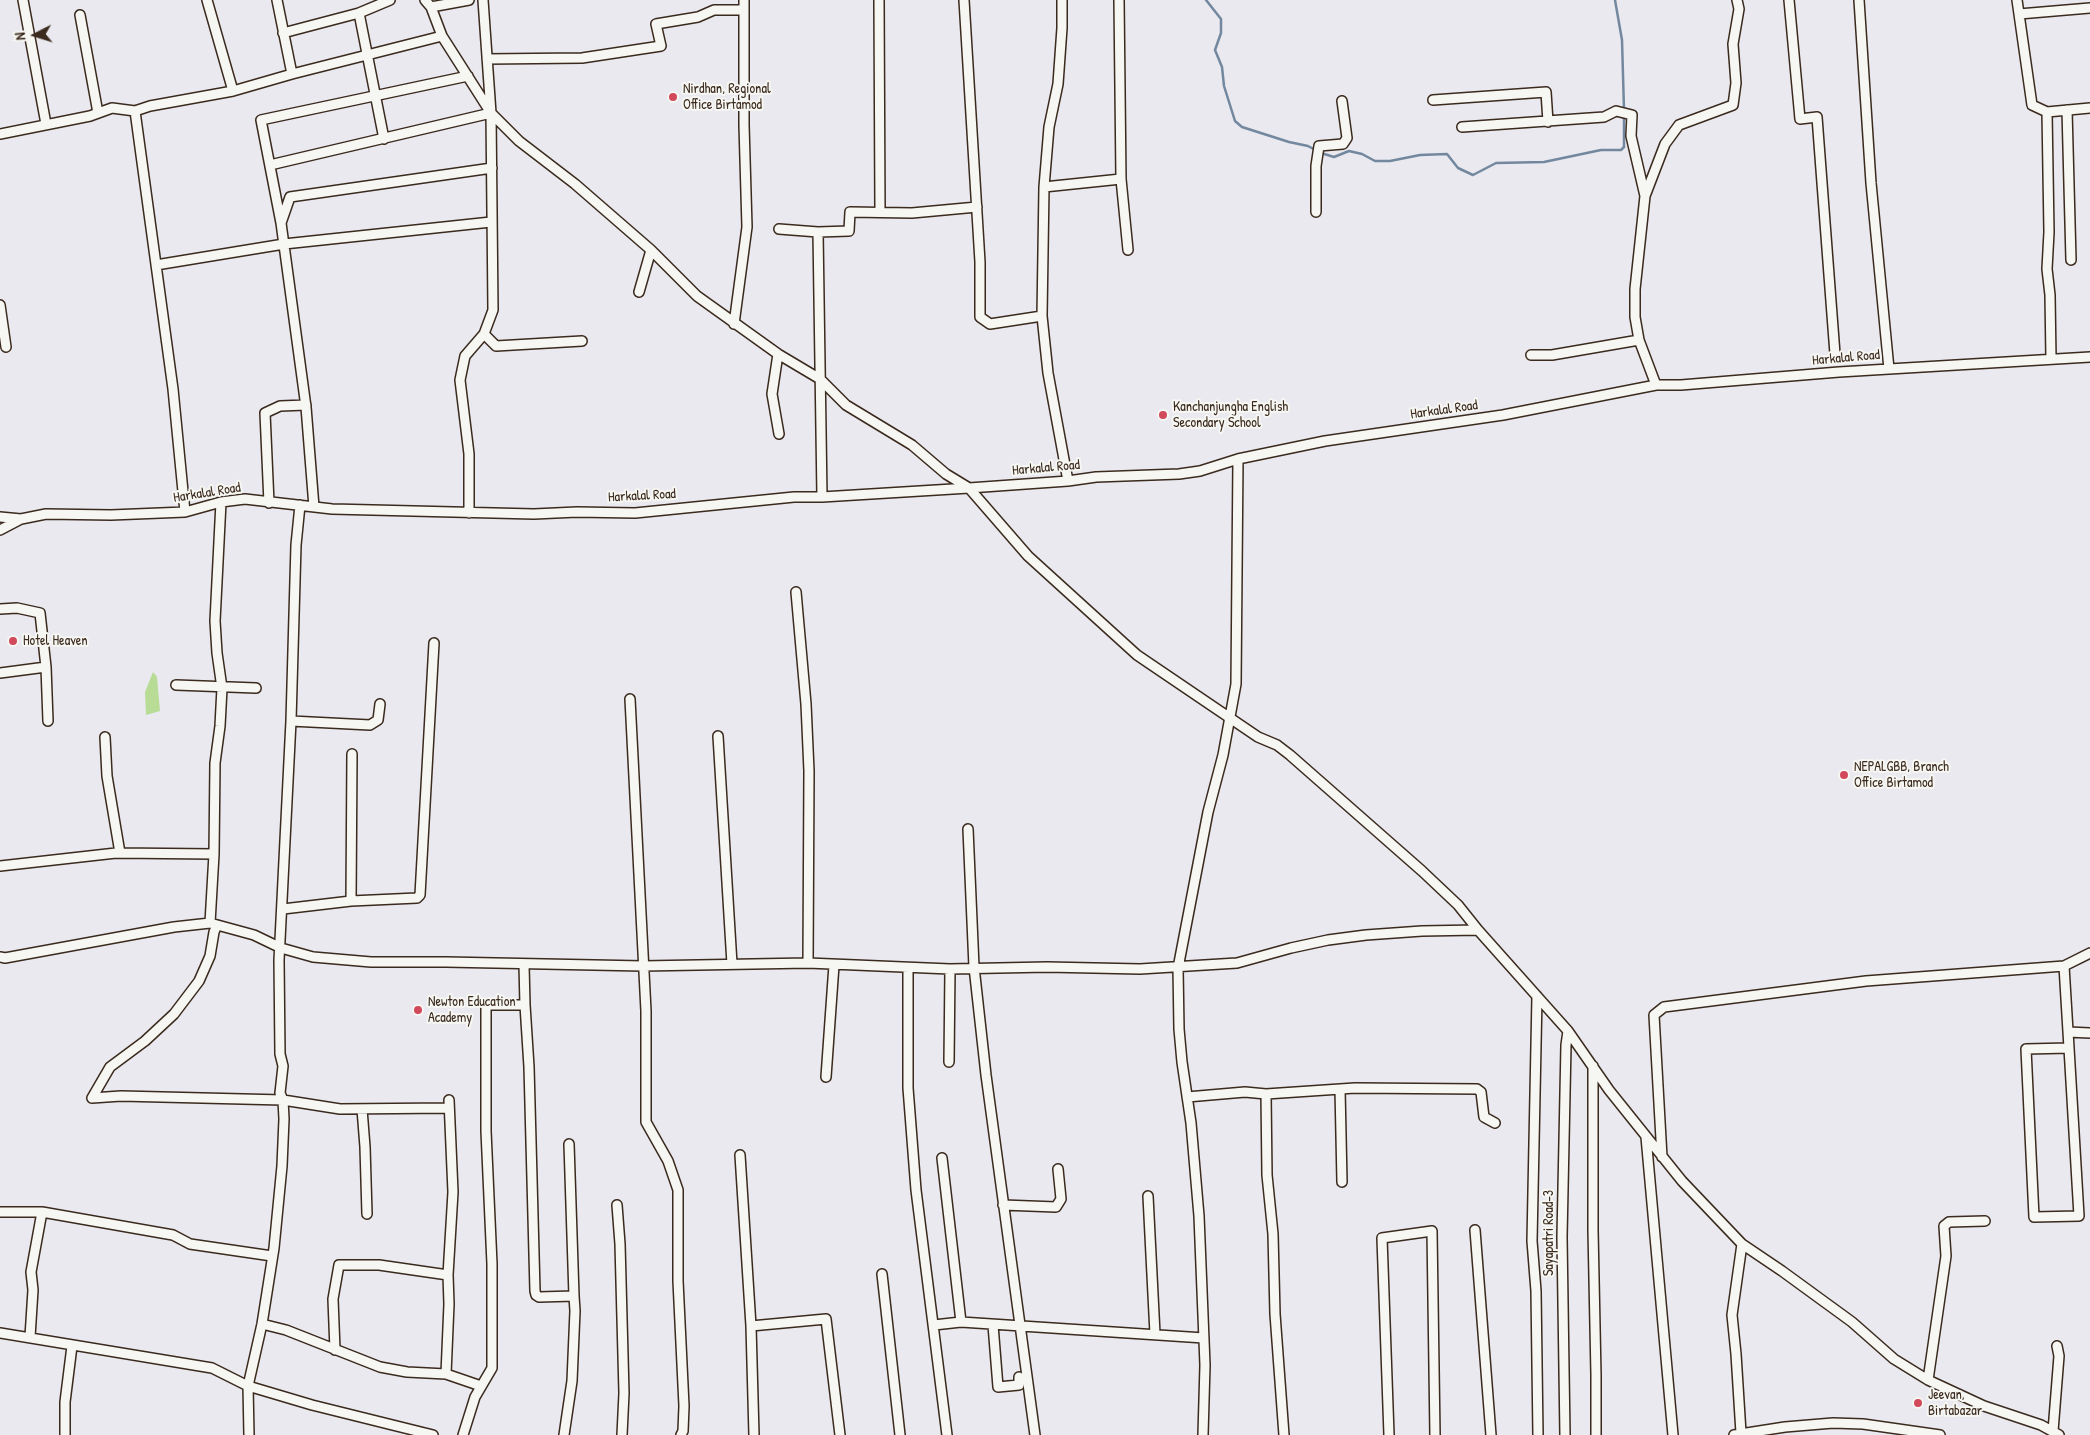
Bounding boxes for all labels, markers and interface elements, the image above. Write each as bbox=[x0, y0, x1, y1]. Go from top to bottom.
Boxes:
north arrow bbox=[10, 10, 60, 60]
text: N bbox=[10, 32, 29, 41]
place label: Nirdhan, Regional Office Birtamod bbox=[683, 81, 771, 114]
marker: Nirdhan, Regional Office Birtamod bbox=[667, 91, 679, 103]
street label: Harkalal Road bbox=[1811, 347, 1881, 369]
street label: Harkalal Road bbox=[1409, 397, 1479, 423]
place label: Kanchanjungha English Secondary School bbox=[1173, 399, 1288, 432]
marker: Kanchanjungha English Secondary School bbox=[1157, 409, 1169, 421]
street label: Harkalal Road bbox=[1011, 457, 1081, 479]
street label: Harkalal Road bbox=[172, 479, 242, 507]
street label: Harkalal Road bbox=[608, 486, 676, 506]
place label: Hotel Heaven bbox=[23, 633, 88, 649]
marker: Hotel Heaven bbox=[7, 635, 19, 647]
place label: NEPALGBB, Branch Office Birtamod bbox=[1854, 759, 1949, 792]
marker: NEPALGBB, Branch Office Birtamod bbox=[1838, 769, 1850, 781]
place label: Newton Education Academy bbox=[428, 994, 516, 1026]
marker: Newton Education Academy bbox=[412, 1004, 424, 1016]
street label: Sayapatri Road-3 bbox=[1541, 1190, 1557, 1276]
place label: Jeevan, Birtabazar bbox=[1928, 1387, 1982, 1420]
marker: Jeevan, Birtabazar bbox=[1912, 1397, 1924, 1409]

